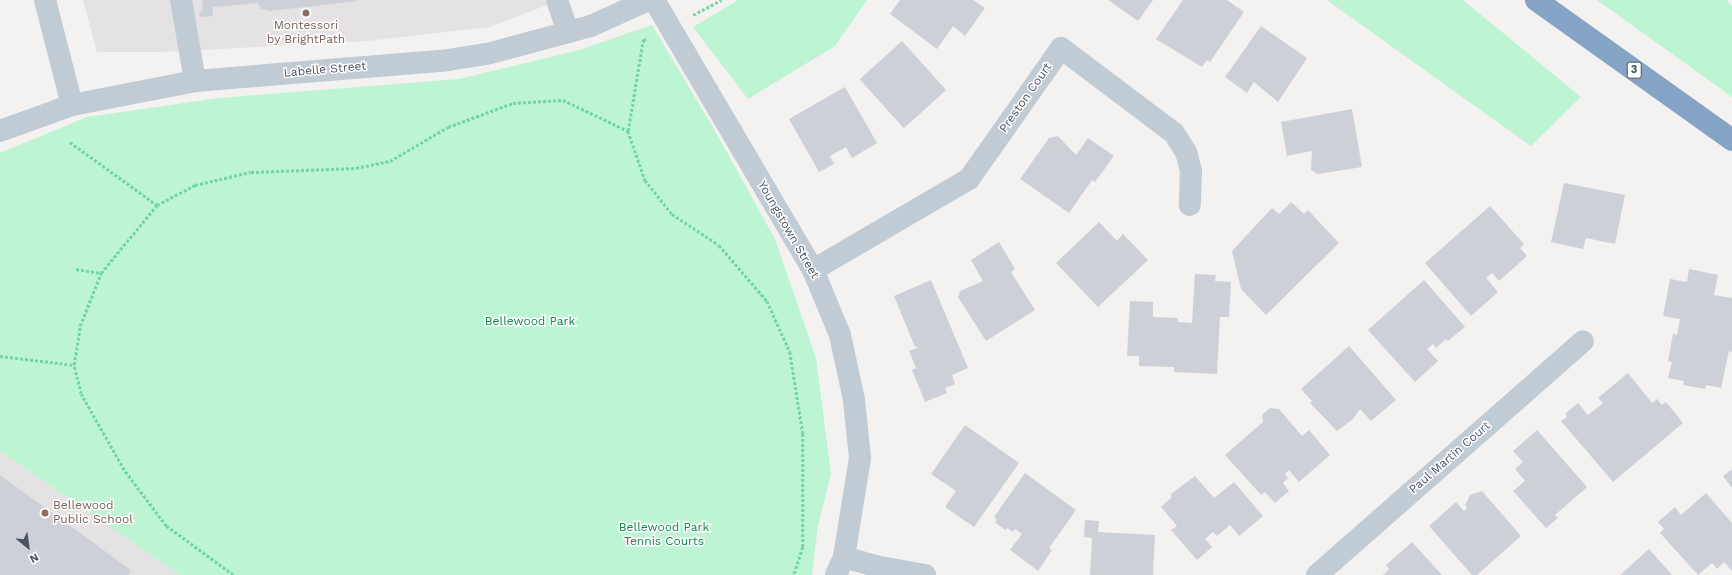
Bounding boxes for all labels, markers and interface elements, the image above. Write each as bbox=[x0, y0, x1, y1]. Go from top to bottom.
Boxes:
marker: Montessori by BrightPath bbox=[301, 8, 311, 18]
place label: Montessori by BrightPath bbox=[267, 19, 345, 47]
street label: Labelle Street bbox=[283, 59, 367, 81]
street label: Preston Court bbox=[997, 61, 1055, 135]
road number: 3 bbox=[1626, 61, 1642, 79]
street label: Youngstown Street bbox=[754, 179, 822, 281]
park label: Bellewood Park bbox=[485, 315, 575, 329]
street label: Paul Martin Court bbox=[1406, 419, 1494, 497]
place label: Bellewood Public School bbox=[53, 499, 133, 527]
marker: Bellewood Public School bbox=[40, 508, 50, 518]
park label: Bellewood Park Tennis Courts bbox=[619, 521, 709, 549]
north arrow bbox=[8, 527, 48, 567]
text: N bbox=[27, 550, 41, 566]

